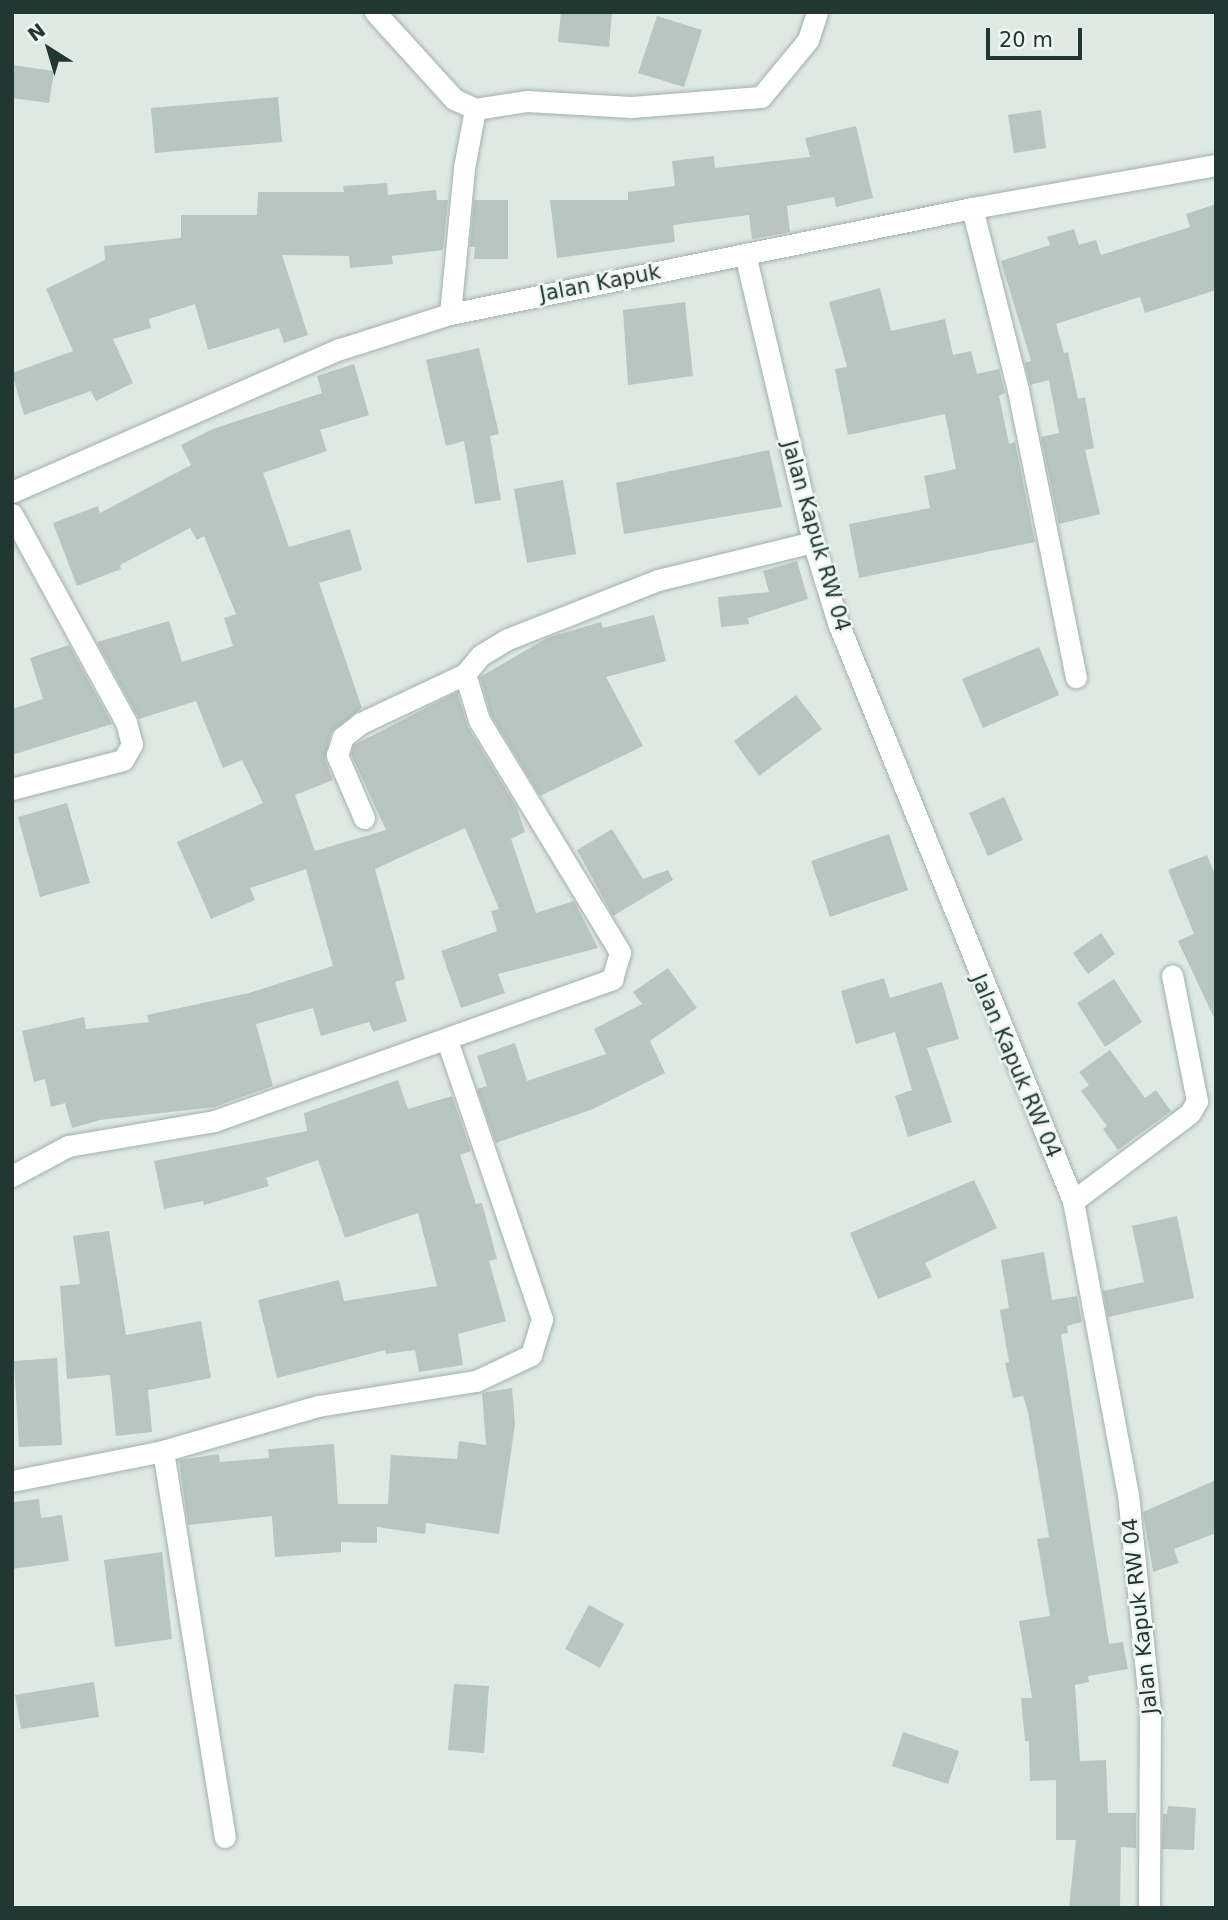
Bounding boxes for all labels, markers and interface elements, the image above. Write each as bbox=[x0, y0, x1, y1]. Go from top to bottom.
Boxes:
north arrow bbox=[14, 14, 84, 84]
scale bar bbox=[990, 14, 1086, 58]
text: N bbox=[23, 19, 49, 46]
text: 20 m bbox=[999, 28, 1053, 52]
street label: Jalan Kapuk bbox=[537, 259, 663, 307]
street label: Jalan Kapuk RW 04 bbox=[777, 438, 855, 634]
street label: Jalan Kapuk RW 04 bbox=[966, 970, 1066, 1162]
street label: Jalan Kapuk RW 04 bbox=[1117, 1517, 1163, 1715]

